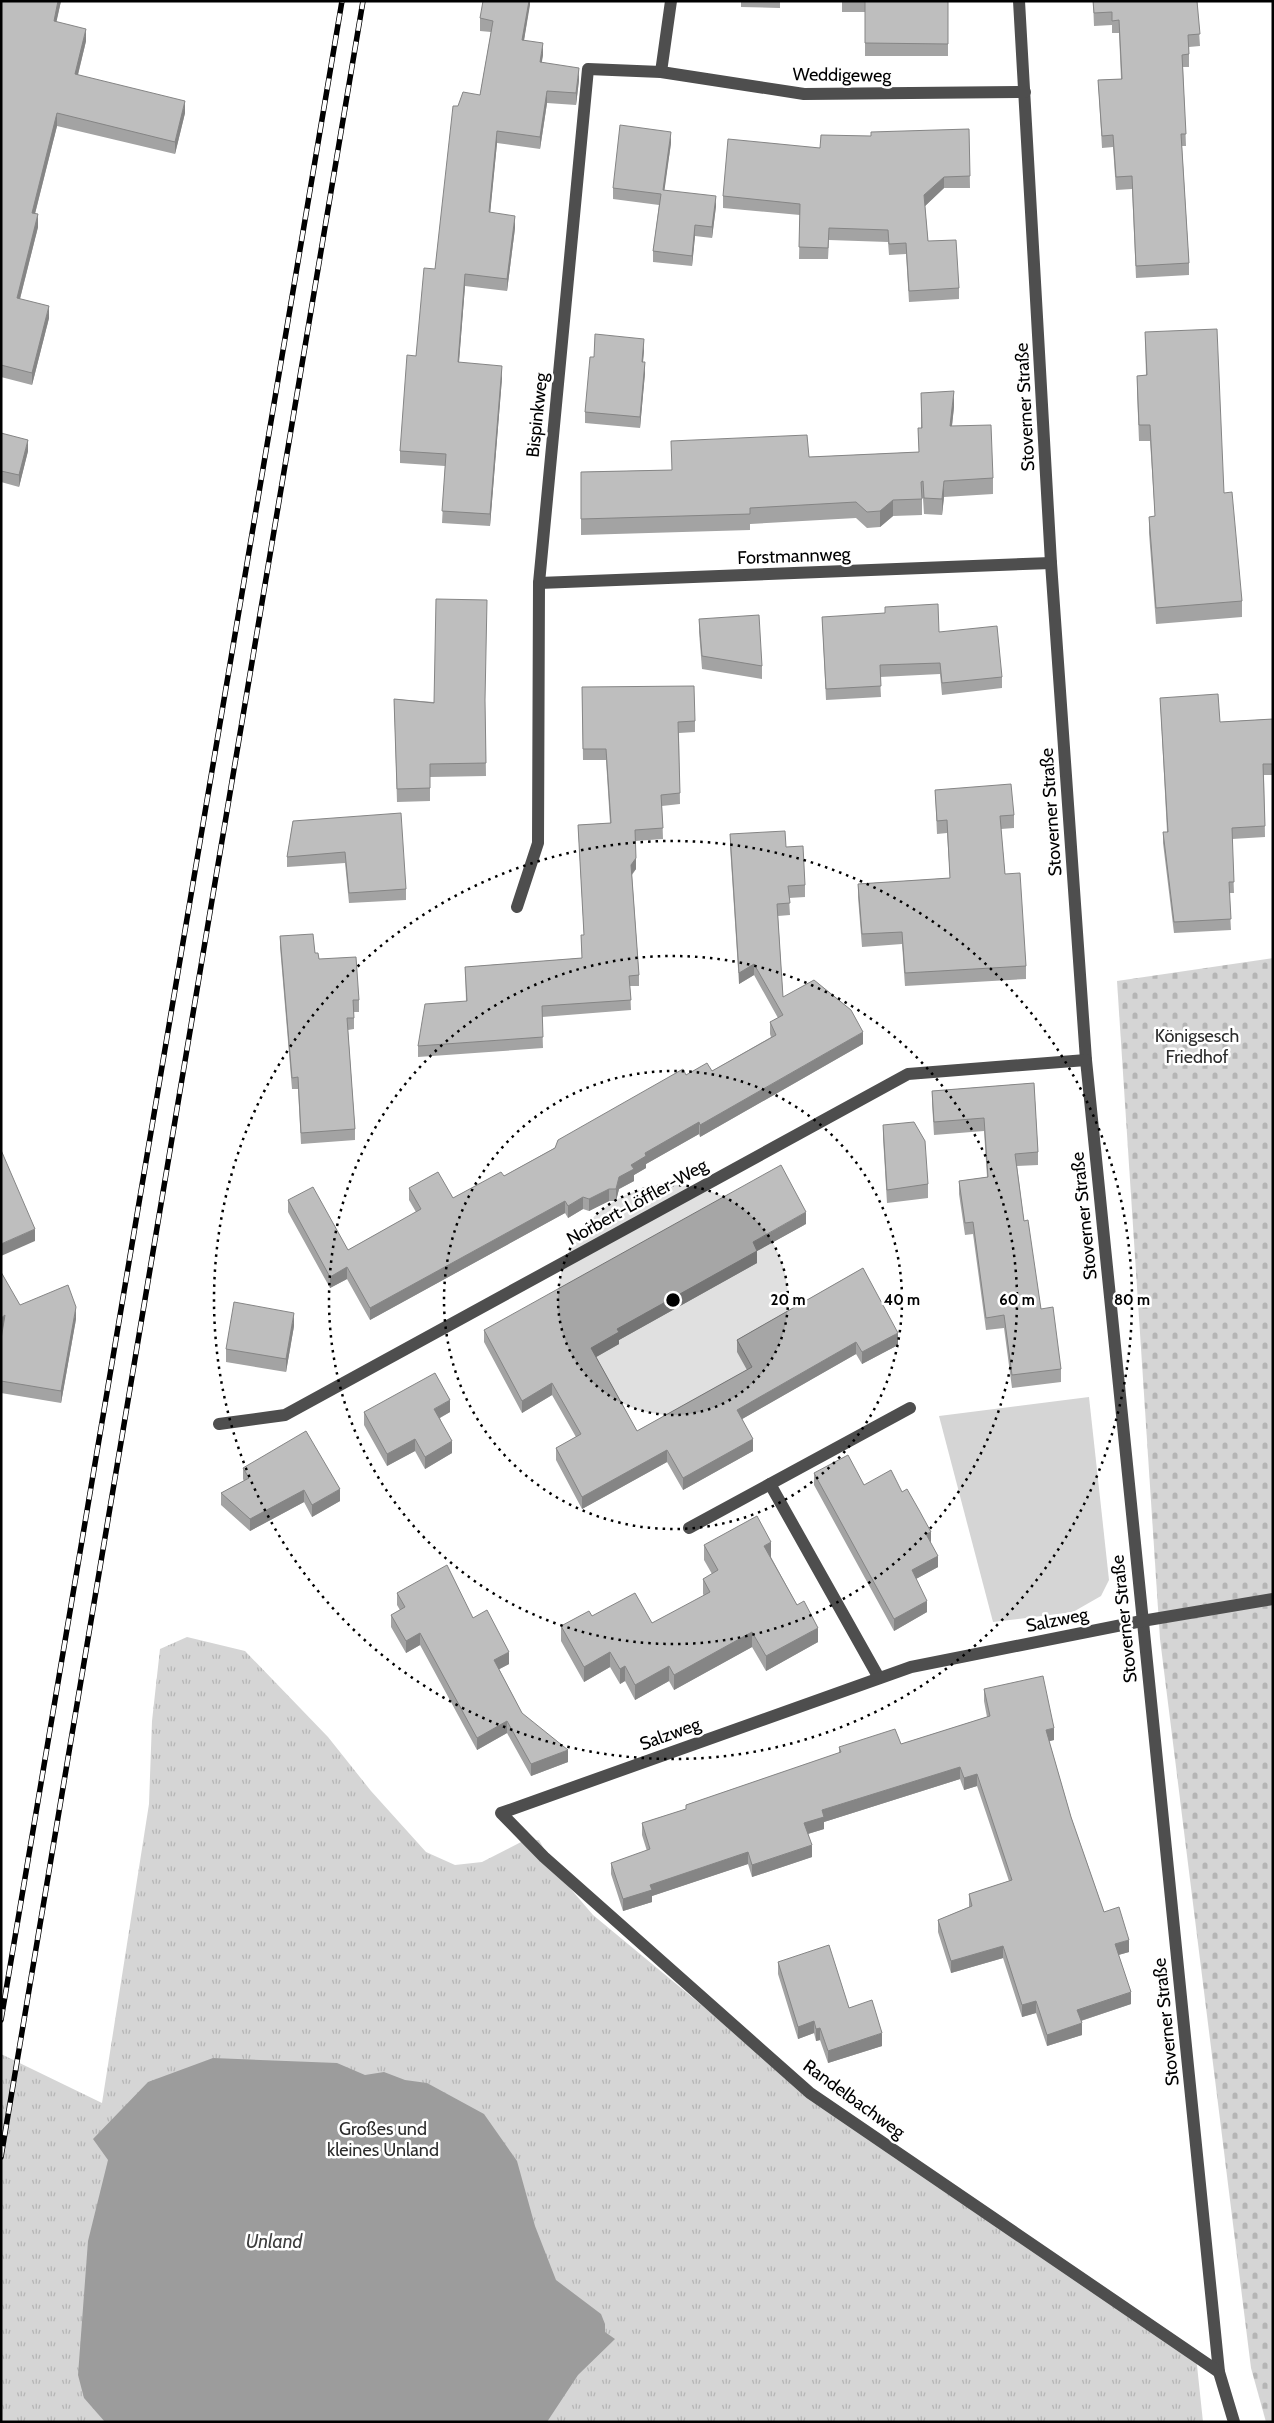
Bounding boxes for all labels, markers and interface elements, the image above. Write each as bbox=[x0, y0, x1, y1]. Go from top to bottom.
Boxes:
street label: Weddigeweg bbox=[792, 63, 893, 87]
street label: Stoverner Straße bbox=[1011, 342, 1039, 472]
street label: Bispinkweg bbox=[522, 371, 552, 458]
street label: Forstmannweg bbox=[737, 543, 852, 569]
street label: Stoverner Straße bbox=[1036, 747, 1066, 877]
park label: Königsesch Friedhof bbox=[1155, 1025, 1239, 1068]
street label: Stoverner Straße bbox=[1066, 1151, 1102, 1281]
street label: Norbert-Löffler-Weg bbox=[563, 1154, 712, 1250]
centre of rings bbox=[664, 1291, 682, 1309]
text: 20 m bbox=[771, 1291, 805, 1309]
text: 40 m bbox=[884, 1291, 920, 1309]
text: 60 m bbox=[999, 1291, 1035, 1309]
text: 80 m bbox=[1114, 1291, 1150, 1309]
street label: Stoverner Straße bbox=[1106, 1554, 1142, 1684]
street label: Salzweg bbox=[1024, 1603, 1091, 1637]
street label: Salzweg bbox=[637, 1713, 704, 1755]
street label: Stoverner Straße bbox=[1148, 1957, 1184, 2087]
street label: Randelbachweg bbox=[799, 2055, 910, 2144]
park label: Großes und kleines Unland bbox=[327, 2118, 439, 2161]
water label: Unland bbox=[246, 2230, 303, 2253]

